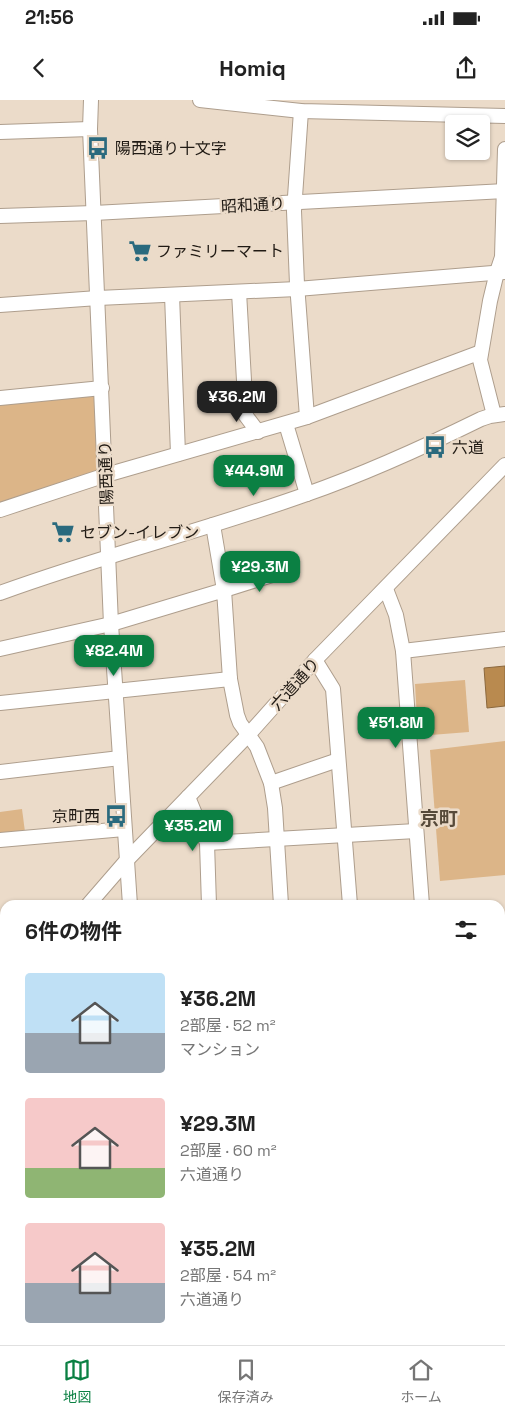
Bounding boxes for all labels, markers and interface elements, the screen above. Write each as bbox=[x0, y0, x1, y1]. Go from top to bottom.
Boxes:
text: 21:56 bbox=[25, 5, 74, 30]
icon: back bbox=[25, 54, 53, 82]
text: Homiq bbox=[219, 54, 286, 82]
icon: share bbox=[452, 54, 480, 82]
map controls bbox=[445, 115, 490, 160]
button: layers bbox=[445, 115, 490, 160]
bus stop icon: 陽西通り十文字 bbox=[85, 135, 111, 161]
place label: 陽西通り十文字 bbox=[115, 138, 227, 159]
street label: 昭和通り bbox=[220, 193, 286, 217]
supermarket icon: ファミリーマート bbox=[127, 238, 153, 264]
place label: ファミリーマート bbox=[156, 241, 284, 262]
pin: ¥36.2M bbox=[196, 380, 278, 423]
text: ¥36.2M bbox=[208, 386, 266, 407]
bus stop icon: 六道 bbox=[422, 434, 448, 460]
place label: 六道 bbox=[452, 437, 484, 458]
street label: 陽西通り bbox=[94, 441, 118, 505]
pin: ¥44.9M bbox=[213, 454, 295, 497]
text: ¥44.9M bbox=[224, 460, 284, 481]
supermarket icon: セブン-イレブン bbox=[50, 519, 76, 545]
place label: セブン-イレブン bbox=[80, 522, 199, 543]
pin: ¥29.3M bbox=[219, 550, 301, 593]
text: ¥29.3M bbox=[231, 556, 289, 577]
pin: ¥82.4M bbox=[73, 634, 155, 677]
text: ¥82.4M bbox=[85, 640, 143, 661]
street label: 六道通り bbox=[266, 653, 324, 715]
pin: ¥51.8M bbox=[355, 706, 437, 749]
text: ¥51.8M bbox=[369, 712, 423, 733]
bus stop icon: 京町西 bbox=[103, 803, 129, 829]
place label: 京町西 bbox=[52, 806, 100, 827]
district label: 京町 bbox=[420, 806, 458, 831]
pin: ¥35.2M bbox=[152, 810, 234, 852]
text: ¥35.2M bbox=[164, 815, 222, 836]
icon: filters bbox=[452, 916, 480, 944]
text: 6件の物件 bbox=[25, 918, 122, 945]
text: ¥36.2M bbox=[180, 985, 256, 1012]
icon: home bbox=[65, 993, 125, 1053]
text: 2部屋 · 52 m² bbox=[180, 1015, 276, 1036]
text: マンション bbox=[180, 1039, 260, 1060]
text: ¥29.3M bbox=[180, 1110, 256, 1137]
icon: home bbox=[65, 1118, 125, 1178]
text: 2部屋 · 60 m² bbox=[180, 1140, 277, 1161]
text: 六道通り bbox=[180, 1164, 244, 1185]
text: ¥35.2M bbox=[180, 1235, 256, 1262]
icon: home bbox=[65, 1243, 125, 1303]
text: 2部屋 · 54 m² bbox=[180, 1265, 276, 1286]
text: 六道通り bbox=[180, 1289, 244, 1310]
tab: 地図 bbox=[63, 1356, 91, 1406]
tab: 保存済み bbox=[218, 1356, 274, 1406]
tab: ホーム bbox=[400, 1356, 442, 1406]

